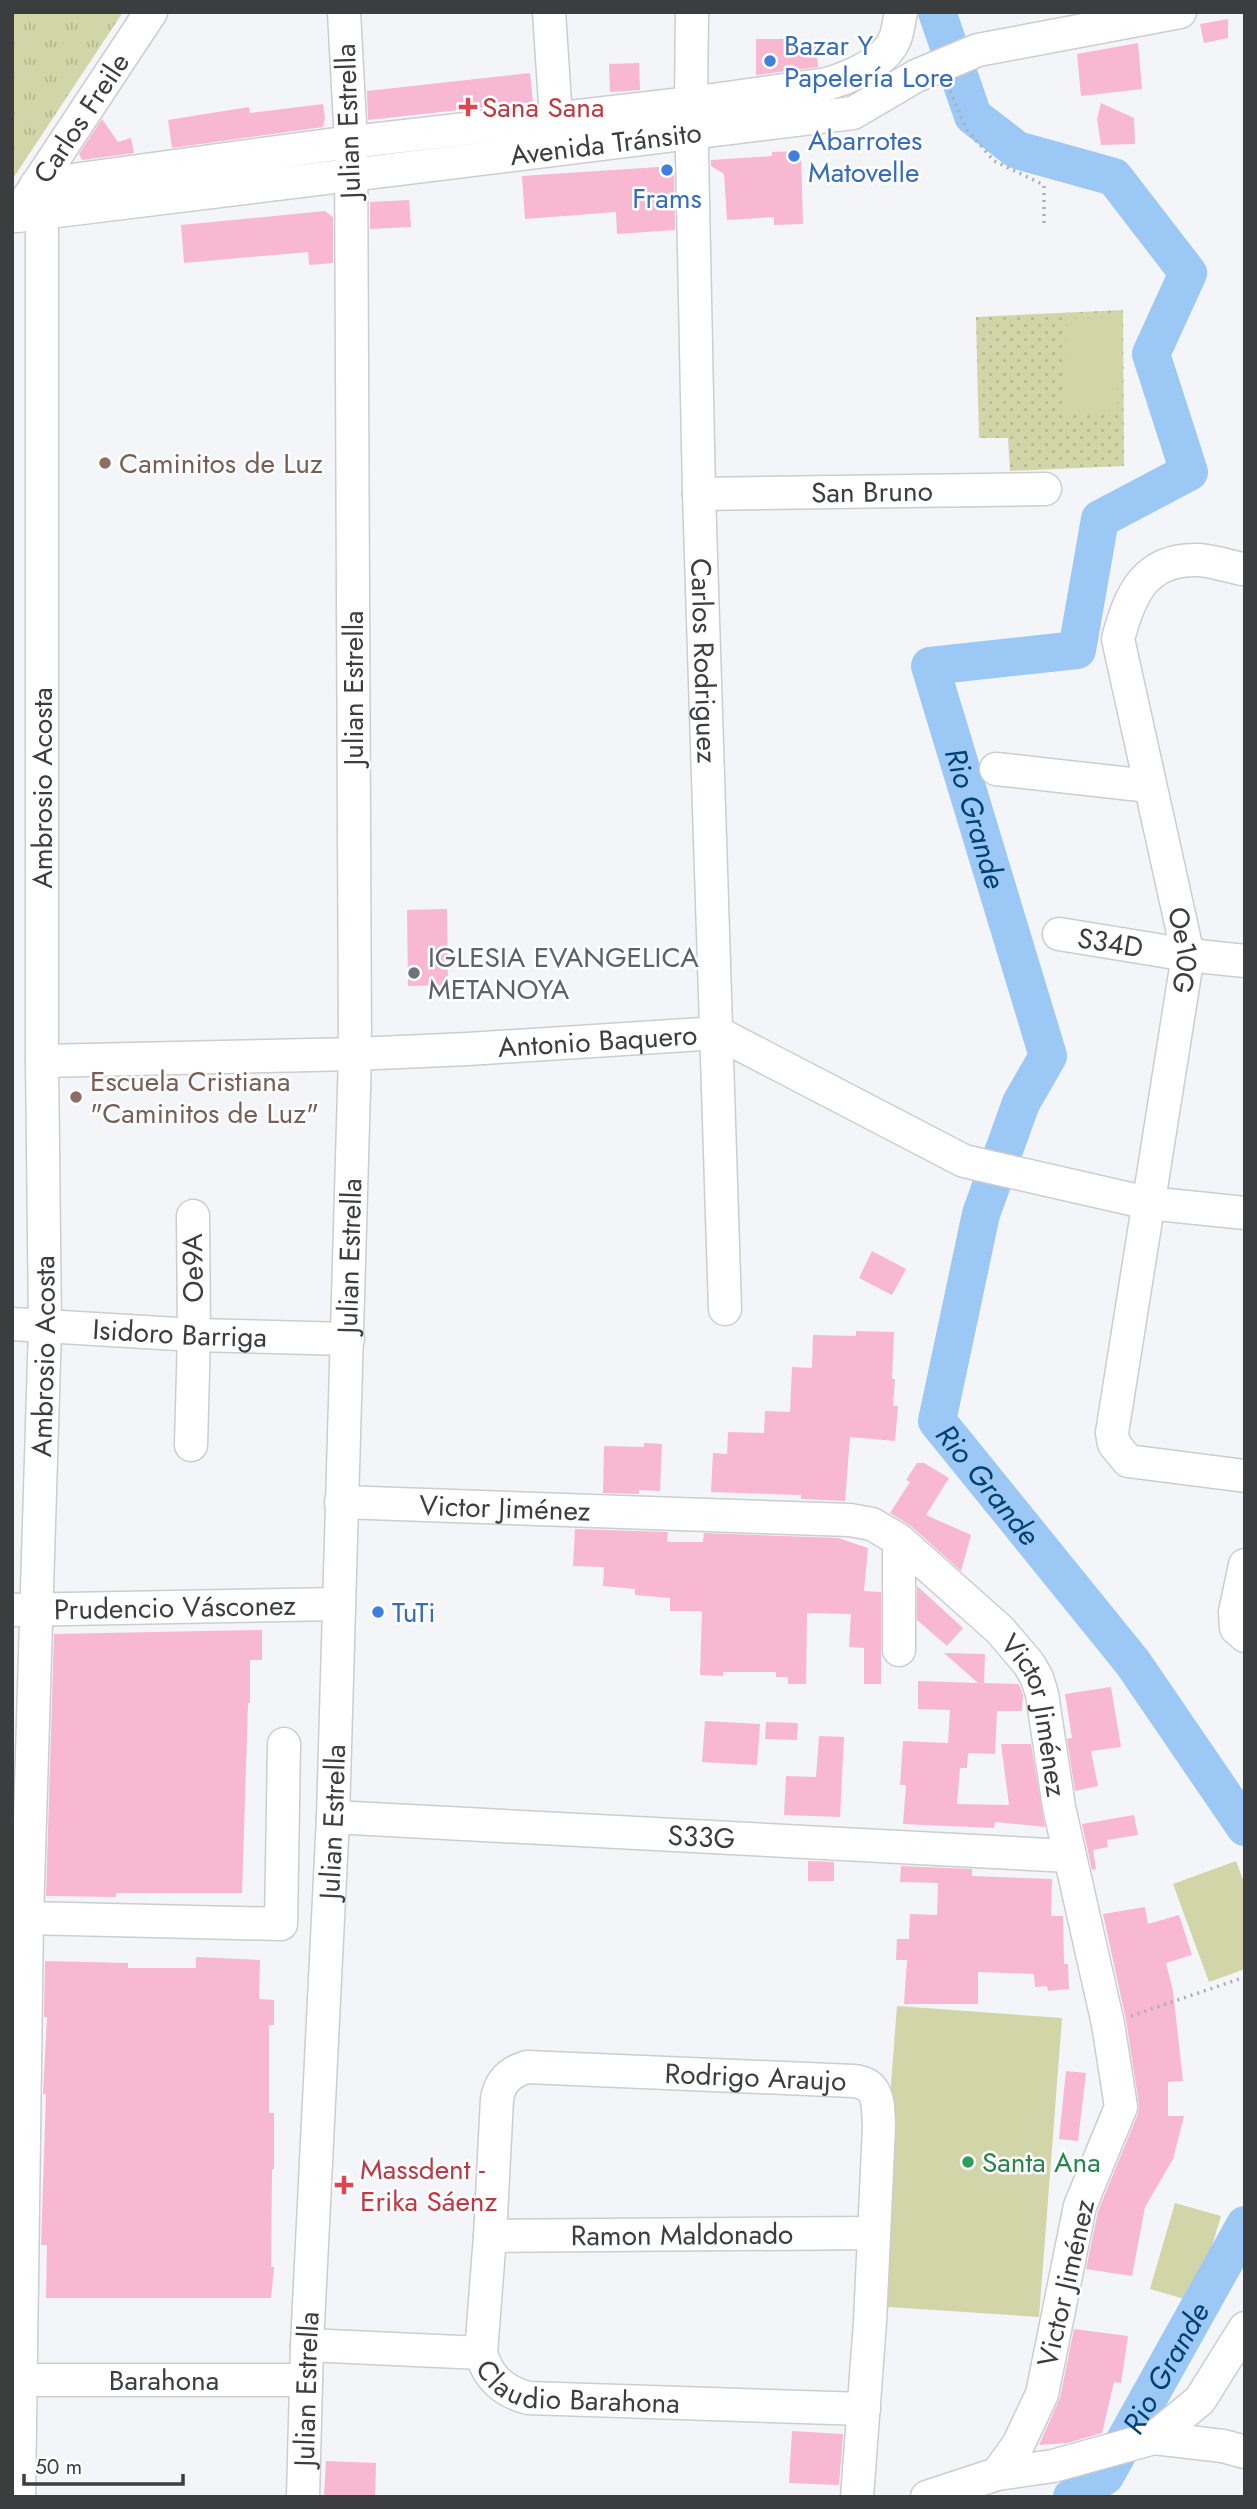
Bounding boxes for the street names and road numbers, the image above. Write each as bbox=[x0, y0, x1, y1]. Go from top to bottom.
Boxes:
street label: Julian Estrella bbox=[325, 43, 371, 203]
street label: Carlos Freile bbox=[23, 45, 139, 191]
street label: Avenida Tránsito bbox=[507, 111, 704, 176]
street label: San Bruno bbox=[811, 470, 933, 513]
street label: Carlos Rodriguez bbox=[681, 558, 728, 764]
street label: Julian Estrella bbox=[333, 610, 374, 770]
street label: Ambrosio Acosta bbox=[22, 687, 63, 889]
street label: Oe10G bbox=[1157, 903, 1208, 997]
street label: S34D bbox=[1074, 917, 1146, 968]
street label: Antonio Baquero bbox=[497, 1014, 698, 1068]
street label: Julian Estrella bbox=[326, 1178, 372, 1338]
street label: Oe9A bbox=[172, 1233, 214, 1303]
street label: Ambrosio Acosta bbox=[21, 1255, 66, 1458]
street label: Isidoro Barriga bbox=[91, 1308, 267, 1357]
street label: Victor Jiménez bbox=[419, 1484, 591, 1531]
street label: Prudencio Vásconez bbox=[53, 1584, 297, 1630]
street label: Victor Jiménez bbox=[991, 1624, 1078, 1800]
street label: Julian Estrella bbox=[308, 1744, 356, 1904]
street label: S33G bbox=[667, 1814, 736, 1859]
street label: Rodrigo Araujo bbox=[664, 2052, 847, 2101]
street label: Victor Jiménez bbox=[1027, 2195, 1105, 2371]
street label: Ramon Maldonado bbox=[570, 2213, 794, 2256]
street label: Julian Estrella bbox=[283, 2310, 329, 2471]
street label: Claudio Barahona bbox=[466, 2352, 680, 2423]
street label: Barahona bbox=[109, 2360, 219, 2401]

